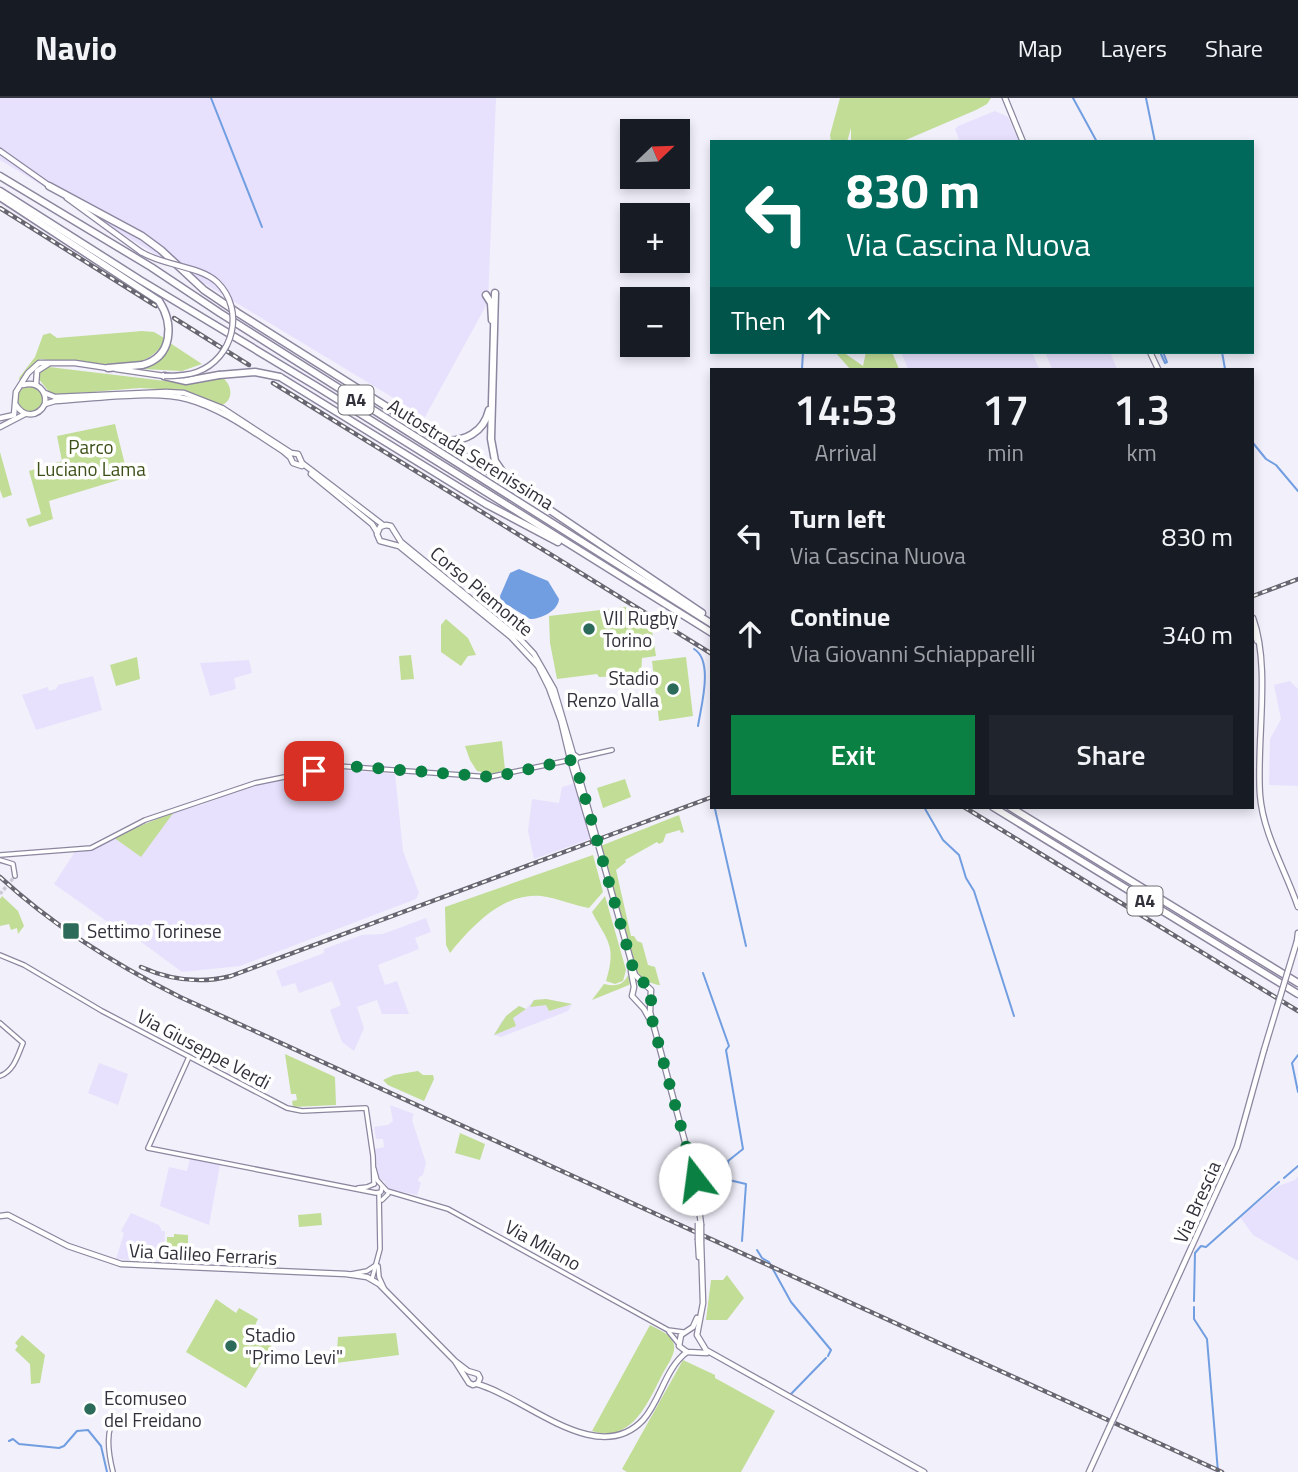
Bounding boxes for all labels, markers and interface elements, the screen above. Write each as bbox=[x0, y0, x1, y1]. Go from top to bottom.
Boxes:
text: Navio bbox=[35, 23, 117, 73]
text: Map bbox=[1018, 30, 1063, 66]
text: Layers bbox=[1101, 30, 1167, 66]
text: Share bbox=[1205, 30, 1263, 66]
north arrow bbox=[620, 119, 690, 189]
map controls bbox=[620, 119, 690, 357]
text: 830 m bbox=[846, 152, 980, 227]
icon: left bbox=[731, 168, 822, 259]
button: + bbox=[620, 203, 690, 273]
text: Via Cascina Nuova bbox=[846, 220, 1091, 268]
button: − bbox=[620, 287, 690, 357]
text: Then bbox=[731, 301, 786, 340]
icon: ahead bbox=[800, 301, 838, 339]
text: 14:53 bbox=[794, 377, 898, 441]
text: 17 bbox=[982, 377, 1029, 441]
text: 1.3 bbox=[1113, 377, 1170, 441]
road number: A4 bbox=[338, 386, 374, 414]
street label: Autostrada Serenissima bbox=[383, 391, 560, 517]
park label: Parco Luciano Lama bbox=[36, 432, 146, 483]
text: Arrival bbox=[815, 435, 877, 470]
text: min bbox=[987, 435, 1024, 470]
text: km bbox=[1126, 435, 1157, 470]
text: Turn left bbox=[790, 499, 885, 538]
icon: left bbox=[731, 517, 769, 555]
text: 830 m bbox=[1162, 517, 1233, 556]
text: Via Cascina Nuova bbox=[790, 538, 966, 573]
street label: Corso Piemonte bbox=[424, 539, 540, 643]
text: Continue bbox=[790, 597, 890, 636]
place label: VII Rugby Torino bbox=[603, 603, 678, 654]
icon: ahead bbox=[731, 615, 769, 653]
text: 340 m bbox=[1162, 615, 1233, 654]
marker: VII Rugby Torino bbox=[581, 621, 597, 637]
text: Via Giovanni Schiapparelli bbox=[790, 636, 1036, 671]
place label: Stadio Renzo Valla bbox=[567, 663, 659, 714]
marker: Stadio Renzo Valla bbox=[665, 681, 681, 697]
button: Exit bbox=[731, 715, 975, 795]
button: Share bbox=[989, 715, 1233, 795]
pin bbox=[284, 741, 344, 801]
icon: arrive bbox=[295, 752, 333, 790]
road number: A4 bbox=[1128, 886, 1162, 916]
place label: Settimo Torinese bbox=[87, 916, 222, 945]
marker: Settimo Torinese bbox=[61, 921, 81, 941]
street label: Via Giuseppe Verdi bbox=[132, 1001, 276, 1096]
position arrow bbox=[658, 1142, 732, 1216]
street label: Via Brescia bbox=[1166, 1156, 1228, 1248]
street label: Via Milano bbox=[500, 1212, 587, 1277]
street label: Via Galileo Ferraris bbox=[128, 1235, 278, 1272]
place label: Stadio "Primo Levi" bbox=[245, 1320, 343, 1371]
marker: Stadio "Primo Levi" bbox=[223, 1338, 239, 1354]
place label: Ecomuseo del Freidano bbox=[104, 1383, 202, 1434]
marker: Ecomuseo del Freidano bbox=[82, 1401, 98, 1417]

